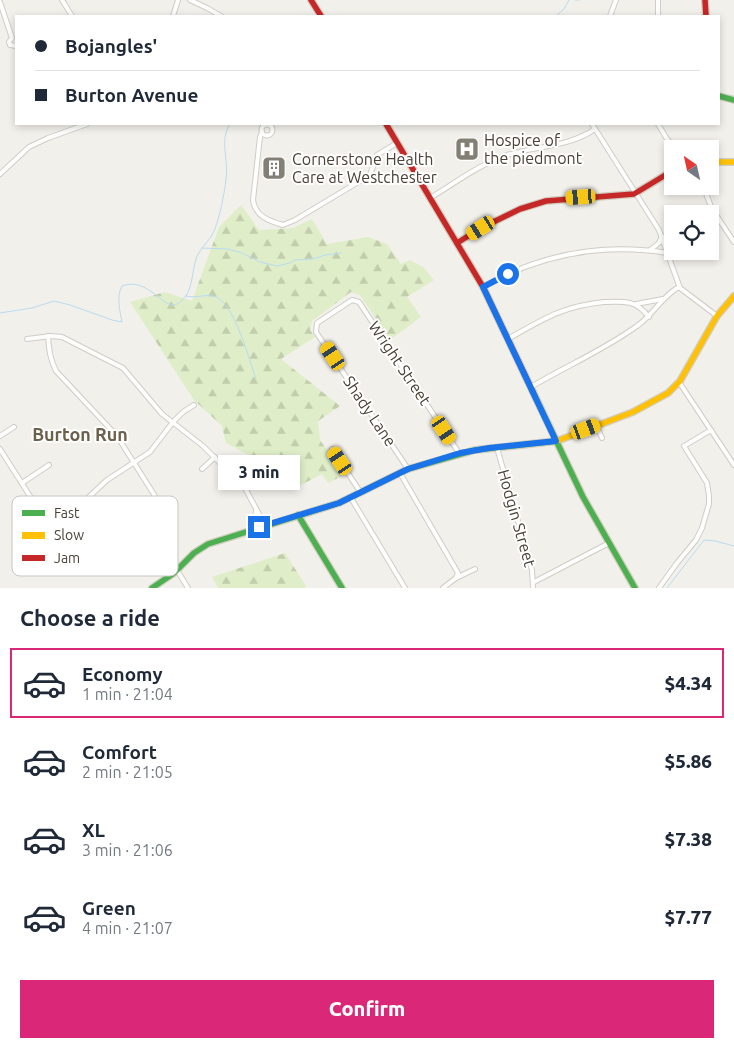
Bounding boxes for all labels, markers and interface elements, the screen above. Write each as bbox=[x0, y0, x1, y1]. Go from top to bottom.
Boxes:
text: Bojangles' bbox=[65, 35, 157, 57]
text: Burton Avenue bbox=[65, 84, 198, 106]
place label: Hospice of the piedmont bbox=[484, 131, 583, 167]
hospital icon: Hospice of the piedmont bbox=[454, 136, 480, 162]
north arrow bbox=[664, 140, 719, 195]
map controls bbox=[664, 140, 719, 260]
place label: Cornerstone Health Care at Westchester bbox=[292, 150, 437, 186]
building icon: Cornerstone Health Care at Westchester bbox=[261, 155, 287, 181]
car bbox=[565, 188, 596, 206]
button: locate bbox=[664, 205, 719, 260]
car bbox=[464, 214, 497, 242]
route start bbox=[497, 263, 519, 285]
street label: Wright Street bbox=[365, 318, 435, 409]
car bbox=[318, 339, 347, 373]
street label: Shady Lane bbox=[340, 372, 400, 450]
car bbox=[429, 413, 458, 447]
car bbox=[569, 417, 602, 441]
district label: Burton Run bbox=[32, 424, 128, 444]
car bbox=[325, 444, 354, 478]
callout: 3 min bbox=[218, 454, 300, 490]
text: 3 min bbox=[239, 463, 279, 481]
street label: Hodgin Street bbox=[495, 467, 540, 569]
legend bbox=[12, 496, 178, 576]
text: Fast bbox=[54, 505, 80, 521]
route end bbox=[248, 516, 270, 538]
text: Slow bbox=[54, 527, 84, 543]
text: Jam bbox=[54, 550, 80, 566]
text: Choose a ride bbox=[20, 605, 160, 630]
icon: car bbox=[22, 661, 67, 706]
text: Economy bbox=[82, 663, 163, 685]
text: $4.34 bbox=[664, 672, 712, 694]
text: 1 min · 21:04 bbox=[82, 685, 173, 703]
icon: car bbox=[22, 739, 67, 784]
text: Comfort bbox=[82, 741, 157, 763]
text: $5.86 bbox=[664, 750, 712, 772]
text: 2 min · 21:05 bbox=[82, 763, 173, 781]
icon: car bbox=[22, 817, 67, 862]
text: XL bbox=[82, 819, 105, 841]
text: $7.38 bbox=[664, 828, 712, 850]
text: 3 min · 21:06 bbox=[82, 841, 173, 859]
icon: car bbox=[22, 895, 67, 940]
text: Green bbox=[82, 897, 136, 919]
text: $7.77 bbox=[664, 906, 712, 928]
text: 4 min · 21:07 bbox=[82, 919, 173, 937]
button: Confirm bbox=[20, 980, 714, 1038]

